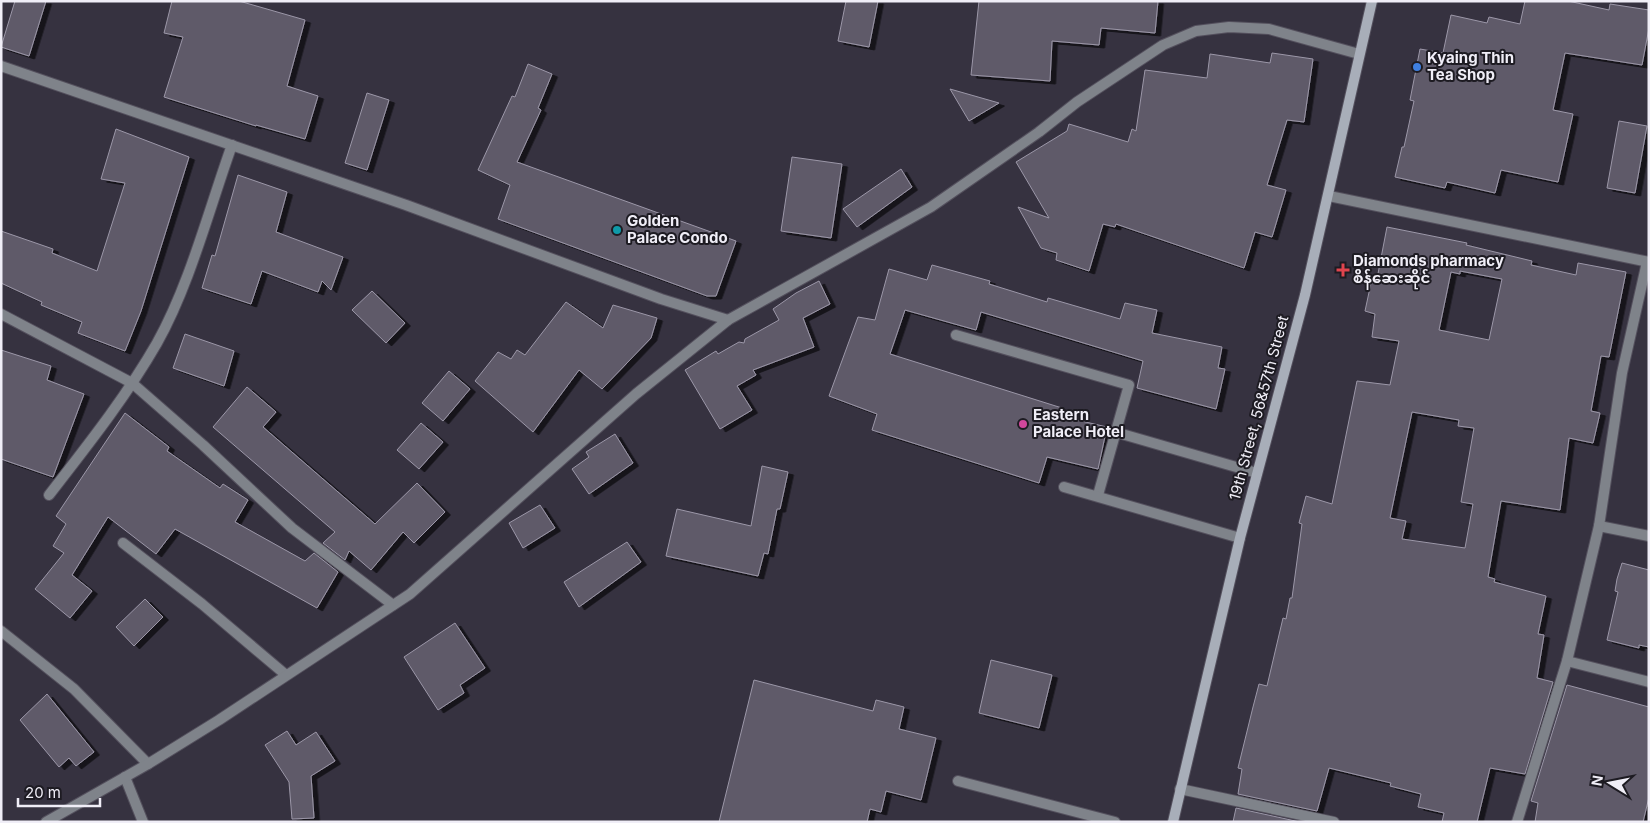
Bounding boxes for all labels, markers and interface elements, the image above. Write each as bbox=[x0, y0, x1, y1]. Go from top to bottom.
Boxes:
place label: Kyaing Thin Tea Shop bbox=[1427, 48, 1514, 84]
marker: Kyaing Thin Tea Shop bbox=[1411, 61, 1423, 73]
place label: Golden Palace Condo bbox=[627, 211, 728, 247]
marker: Golden Palace Condo bbox=[611, 224, 623, 236]
place label: Diamonds pharmacy စိန်ဆေးဆိုင် bbox=[1353, 251, 1504, 290]
marker: Diamonds pharmacy စိန်ဆေးဆိုင် bbox=[1337, 264, 1349, 276]
street label: 19th Street, 56&57th Street bbox=[1225, 313, 1292, 502]
place label: Eastern Palace Hotel bbox=[1033, 405, 1124, 441]
marker: Eastern Palace Hotel bbox=[1017, 418, 1029, 430]
north arrow bbox=[1585, 758, 1635, 808]
text: N bbox=[1587, 774, 1606, 787]
scale bar bbox=[18, 776, 100, 808]
text: 20 m bbox=[25, 783, 61, 802]

